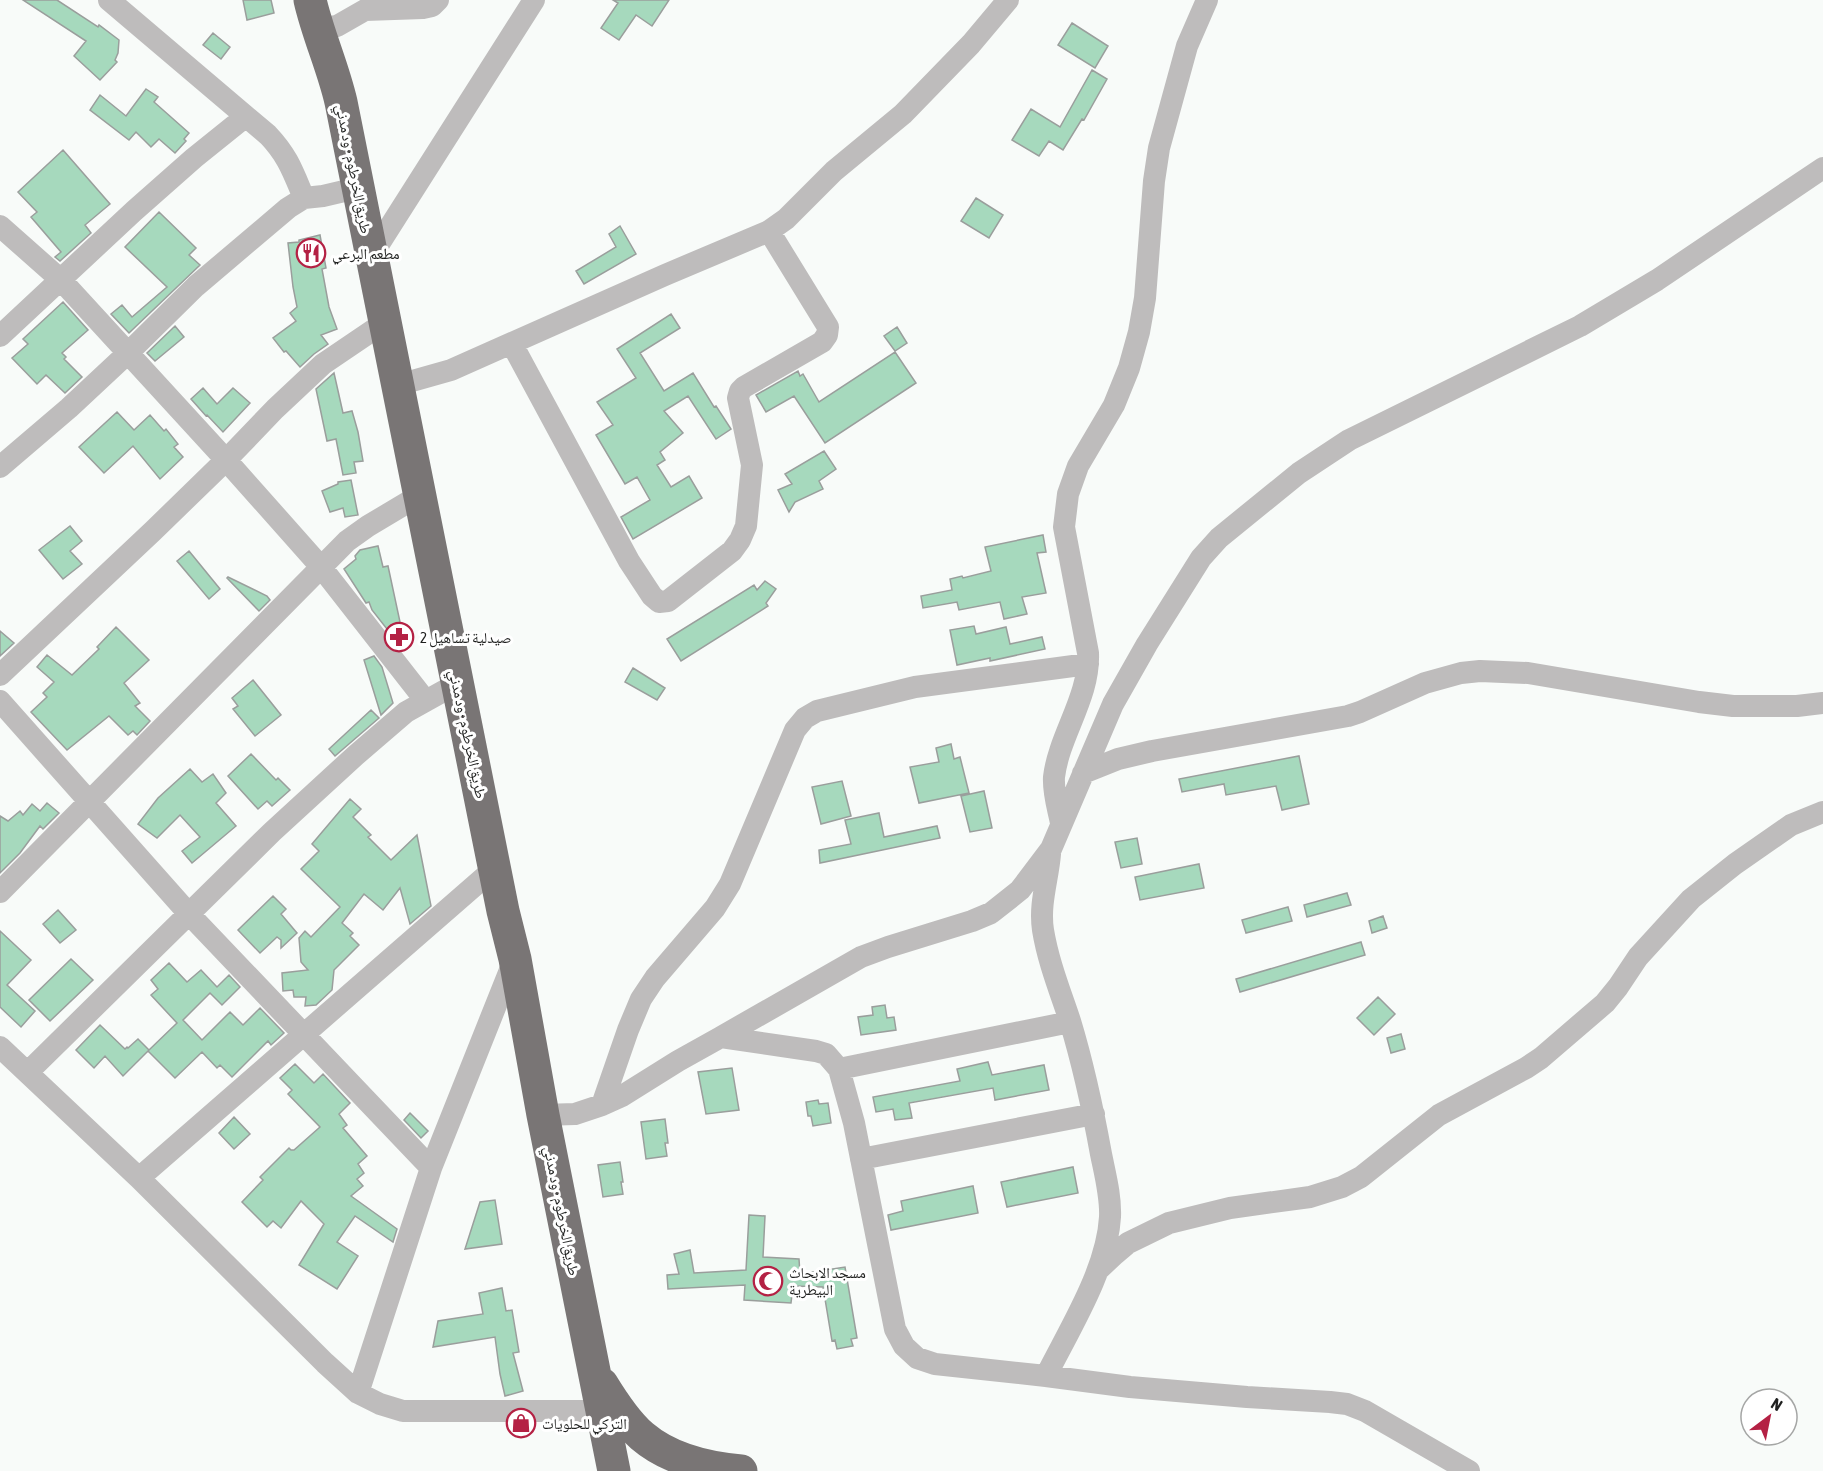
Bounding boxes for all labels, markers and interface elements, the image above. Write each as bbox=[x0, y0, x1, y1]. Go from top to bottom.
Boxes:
street label: طريق الخرطوم - ود مدني bbox=[329, 103, 375, 236]
restaurant icon: مطعم البرعي bbox=[295, 237, 327, 269]
place label: مطعم البرعي bbox=[332, 245, 400, 265]
pharmacy icon: صيدلية تساهيل 2 bbox=[383, 621, 415, 653]
place label: صيدلية تساهيل 2 bbox=[420, 629, 512, 648]
street label: طريق الخرطوم - ود مدني bbox=[442, 668, 490, 801]
street label: طريق الخرطوم - ود مدني bbox=[537, 1145, 583, 1278]
place label: مسجد الابحاث البيطرية bbox=[789, 1264, 866, 1299]
mosque icon: مسجد الابحاث البيطرية bbox=[752, 1265, 784, 1297]
north arrow bbox=[1739, 1387, 1799, 1447]
text: N bbox=[1768, 1394, 1786, 1414]
shop icon: التركي للحلويات bbox=[505, 1407, 537, 1439]
place label: التركي للحلويات bbox=[542, 1415, 627, 1435]

